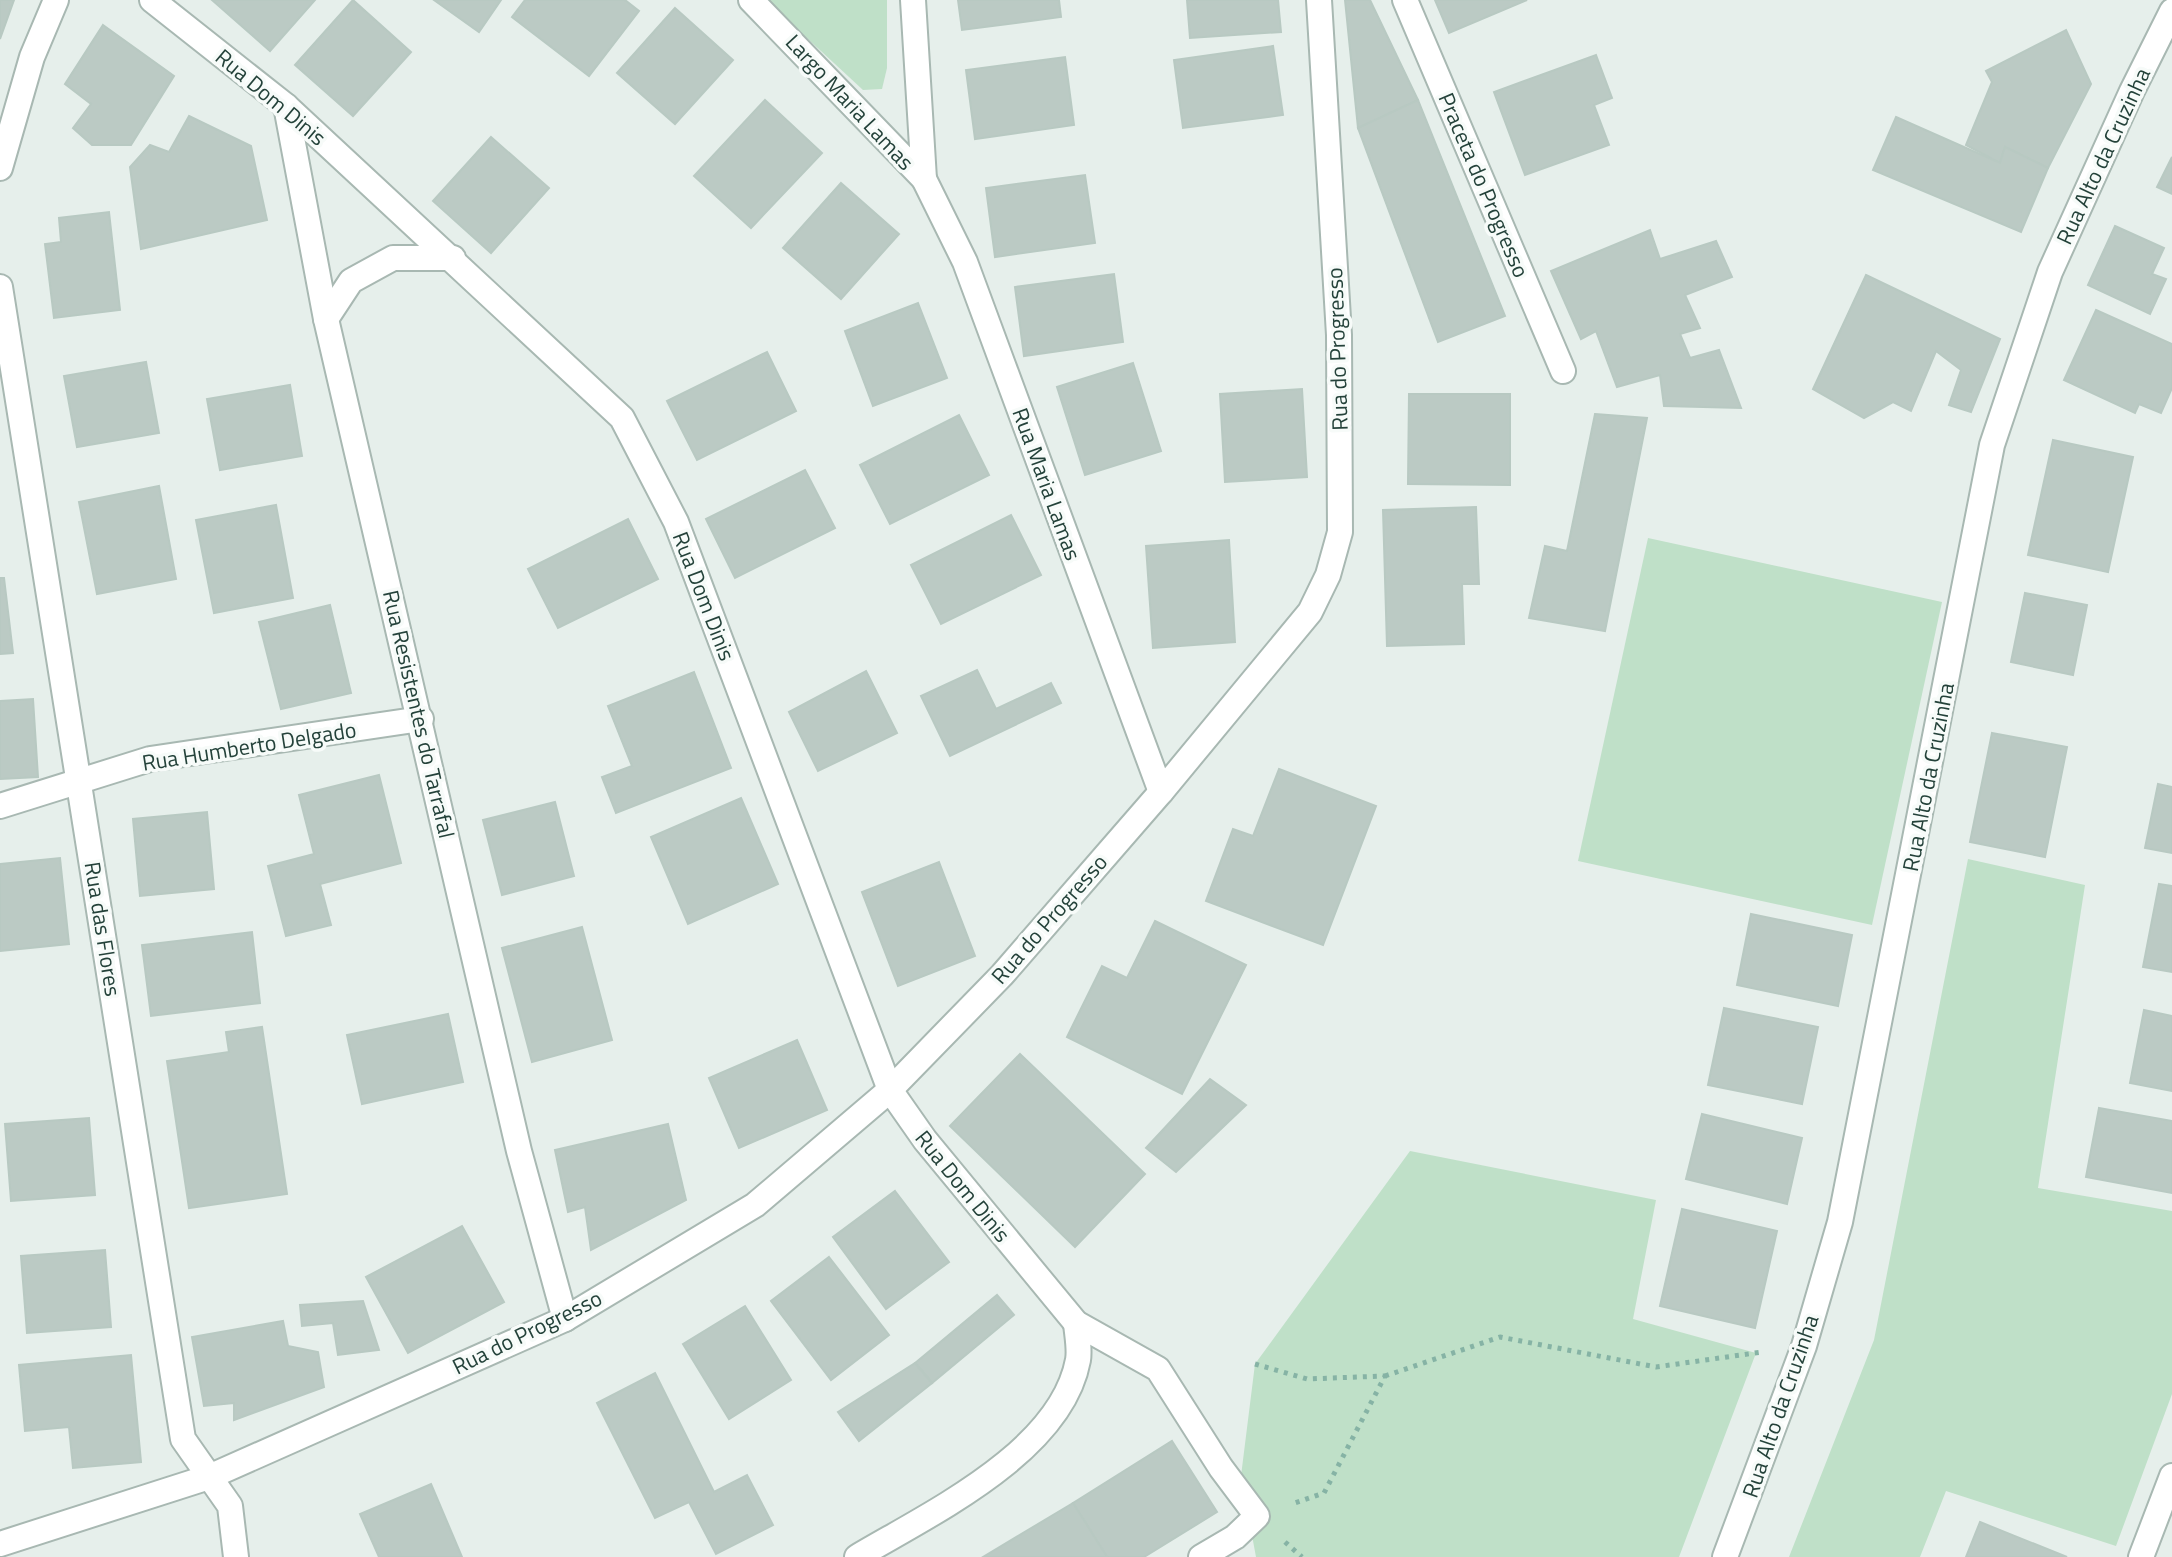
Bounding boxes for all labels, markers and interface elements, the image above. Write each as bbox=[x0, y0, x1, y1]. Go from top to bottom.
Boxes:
street label: Largo Maria Lamas bbox=[778, 26, 922, 178]
street label: Rua Dom Dinis bbox=[208, 40, 334, 154]
street label: Rua Alto da Cruzinha bbox=[2047, 62, 2159, 250]
street label: Praceta do Progresso bbox=[1430, 87, 1538, 283]
street label: Rua do Progresso bbox=[1317, 267, 1357, 431]
street label: Rua Maria Lamas bbox=[1004, 403, 1090, 565]
street label: Rua Dom Dinis bbox=[664, 526, 744, 666]
street label: Rua Resistentes do Tarrafal bbox=[374, 587, 464, 841]
street label: Rua Alto da Cruzinha bbox=[1893, 680, 1963, 874]
street label: Rua Humberto Delgado bbox=[139, 712, 359, 780]
street label: Rua do Progresso bbox=[983, 846, 1115, 992]
street label: Rua das Flores bbox=[76, 859, 130, 999]
street label: Rua Dom Dinis bbox=[907, 1122, 1019, 1250]
street label: Rua do Progresso bbox=[446, 1281, 608, 1383]
street label: Rua Alto da Cruzinha bbox=[1733, 1310, 1827, 1502]

